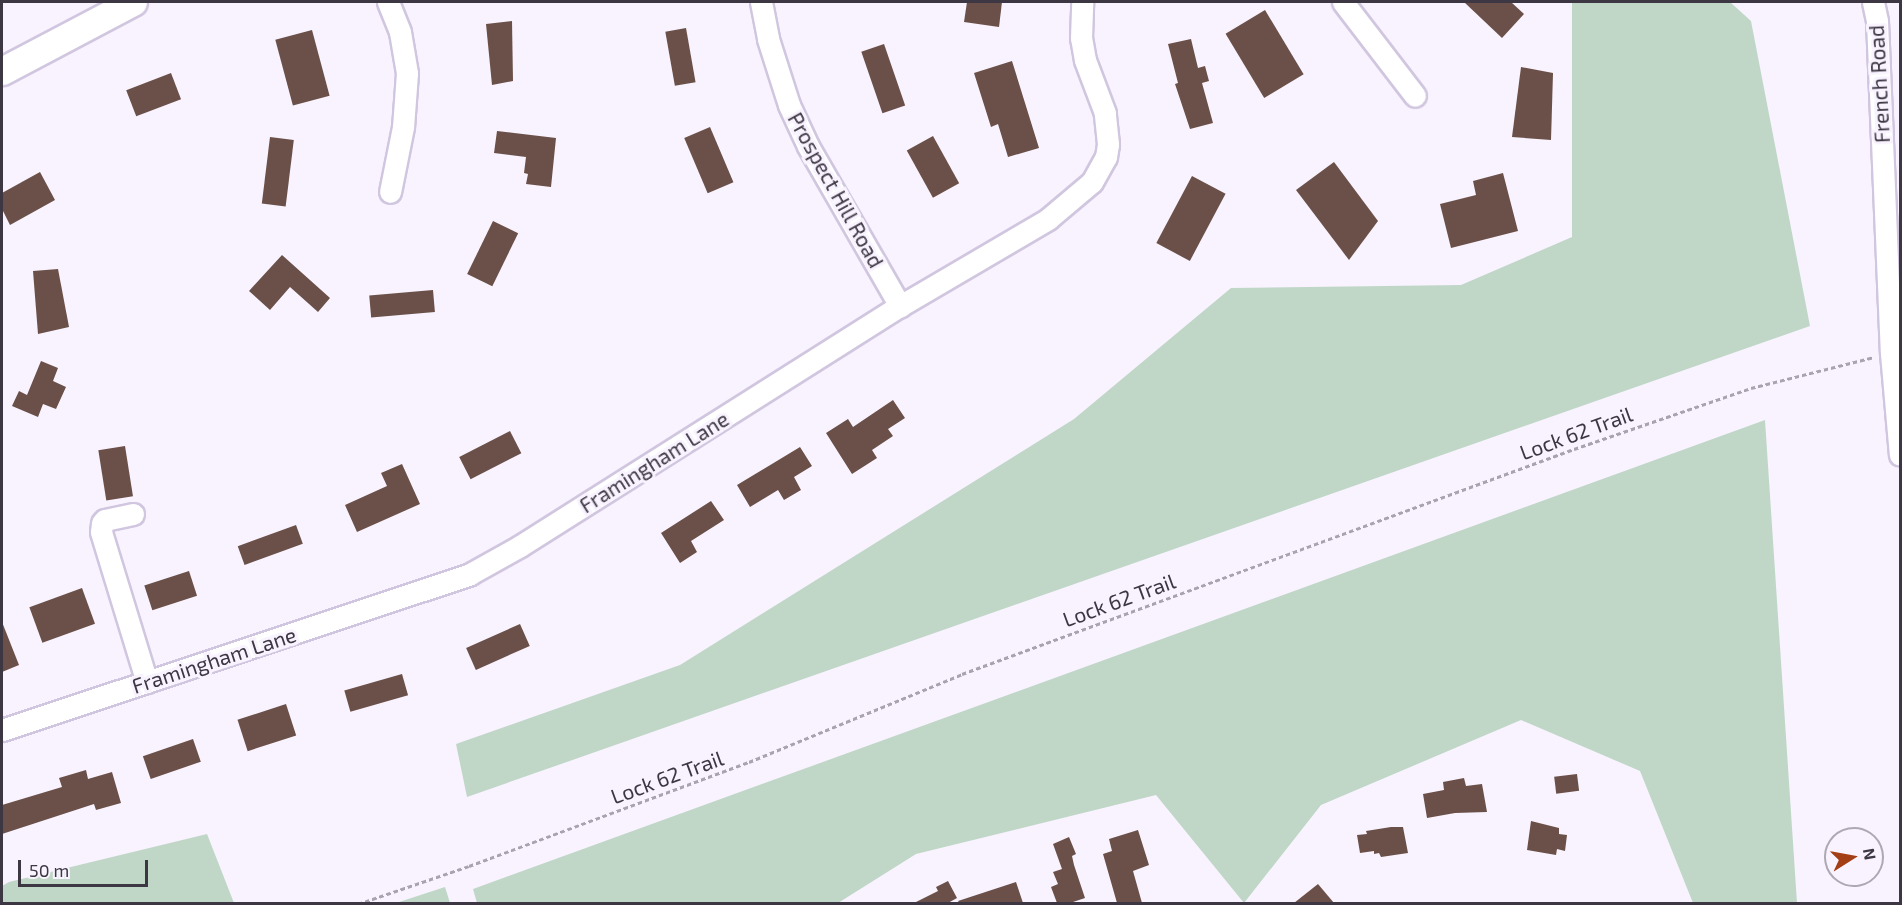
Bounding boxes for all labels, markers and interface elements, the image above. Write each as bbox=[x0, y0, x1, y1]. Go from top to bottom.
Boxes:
street label: French Road bbox=[1863, 24, 1895, 144]
street label: Prospect Hill Road bbox=[783, 108, 889, 272]
street label: Lock 62 Trail bbox=[1516, 401, 1636, 465]
street label: Framingham Lane bbox=[575, 406, 733, 518]
street label: Lock 62 Trail bbox=[1059, 568, 1179, 632]
street label: Framingham Lane bbox=[129, 622, 299, 698]
street label: Lock 62 Trail bbox=[607, 745, 727, 809]
north arrow bbox=[1824, 827, 1884, 887]
text: N bbox=[1860, 846, 1881, 861]
scale bar bbox=[21, 848, 152, 886]
text: 50 m bbox=[29, 859, 69, 881]

